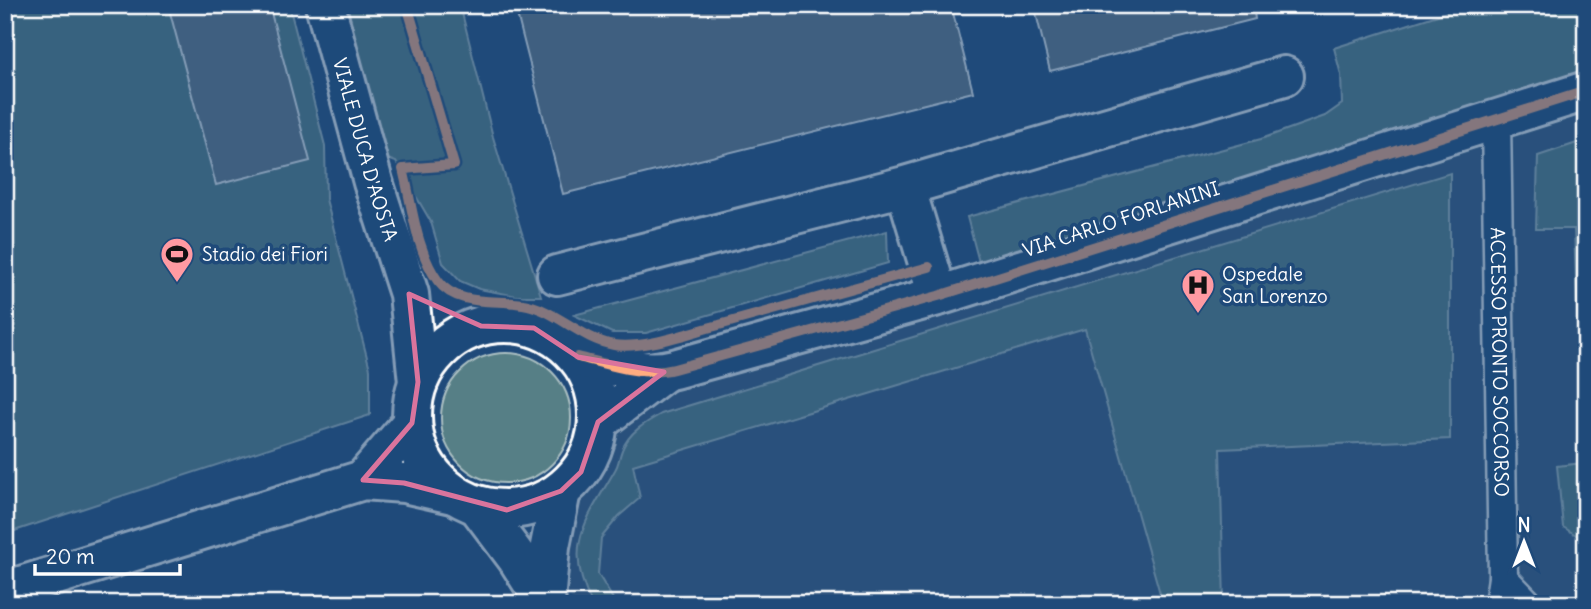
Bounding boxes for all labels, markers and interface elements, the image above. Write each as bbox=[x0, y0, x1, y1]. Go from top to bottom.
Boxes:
street label: VIALE DUCA D'AOSTA bbox=[328, 55, 403, 244]
street label: VIA CARLO FORLANINI bbox=[1020, 176, 1222, 262]
street label: ACCESSO PRONTO SOCCORSO bbox=[1486, 227, 1514, 497]
sports icon: Stadio dei Fiori bbox=[158, 235, 196, 284]
place label: Stadio dei Fiori bbox=[202, 242, 328, 266]
place label: Ospedale San Lorenzo bbox=[1222, 262, 1328, 308]
hospital icon: Ospedale San Lorenzo bbox=[1179, 266, 1217, 315]
north arrow bbox=[1490, 508, 1560, 578]
text: N bbox=[1517, 513, 1531, 537]
scale bar bbox=[35, 532, 180, 576]
text: 20 m bbox=[46, 543, 95, 570]

